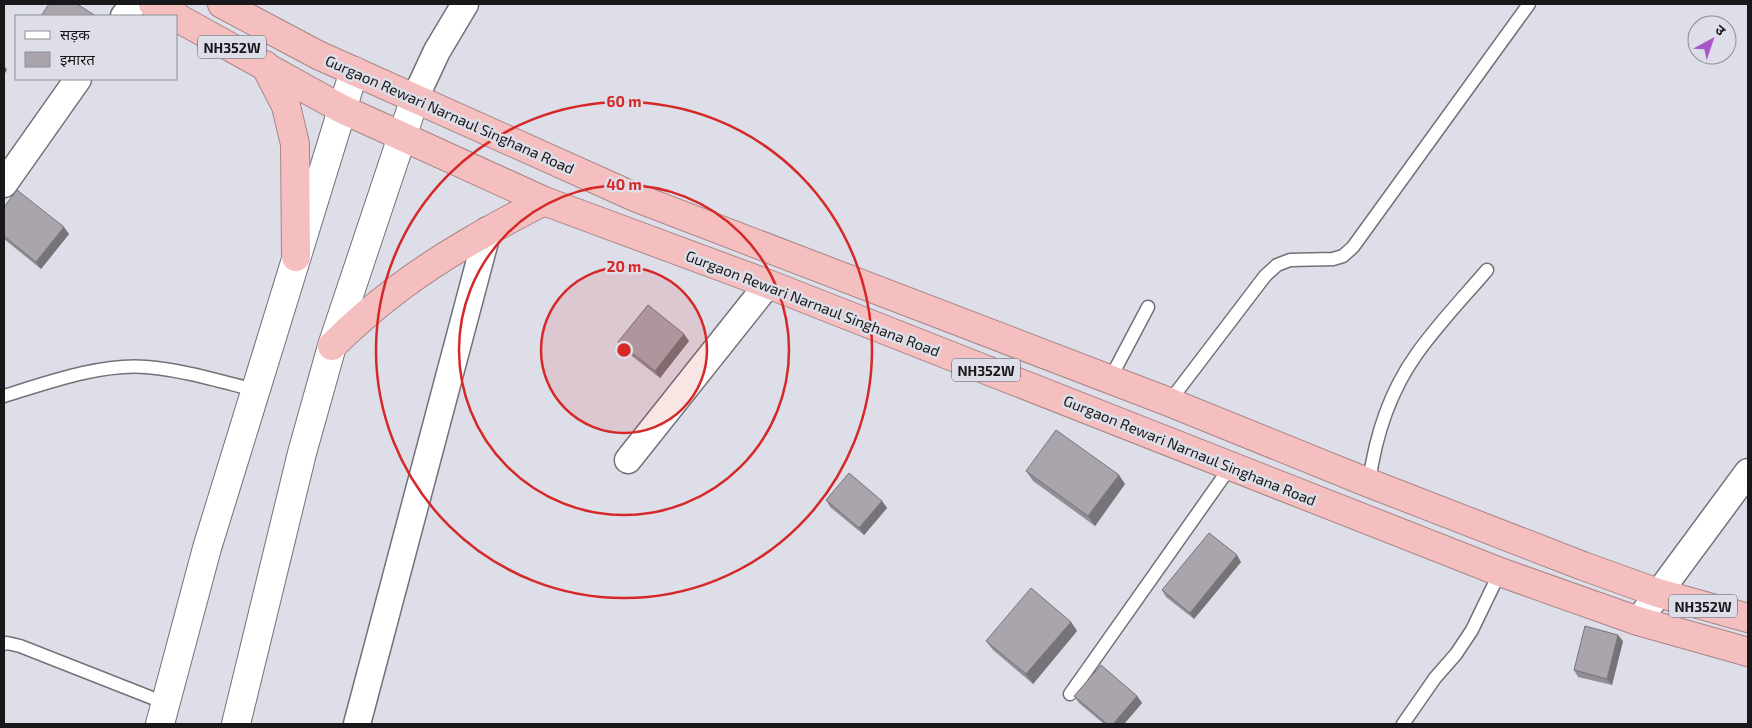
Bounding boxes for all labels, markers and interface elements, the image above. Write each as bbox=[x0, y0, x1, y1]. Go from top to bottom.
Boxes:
legend bbox=[15, 15, 178, 80]
north arrow bbox=[1687, 15, 1737, 65]
text: उ bbox=[1712, 21, 1730, 39]
text: सड़क bbox=[60, 25, 90, 43]
road number: NH352W bbox=[198, 36, 266, 58]
text: इमारत bbox=[60, 50, 95, 68]
street label: Gurgaon Rewari Narnaul Singhana Road bbox=[323, 51, 577, 177]
text: 60 m bbox=[607, 92, 641, 110]
text: 40 m bbox=[606, 175, 642, 193]
street label: Gurgaon Rewari Narnaul Singhana Road bbox=[683, 246, 943, 360]
text: 20 m bbox=[607, 257, 641, 275]
centre of rings bbox=[615, 341, 633, 359]
road number: NH352W bbox=[952, 358, 1020, 382]
street label: Gurgaon Rewari Narnaul Singhana Road bbox=[1061, 391, 1319, 509]
road number: NH352W bbox=[1669, 594, 1737, 618]

